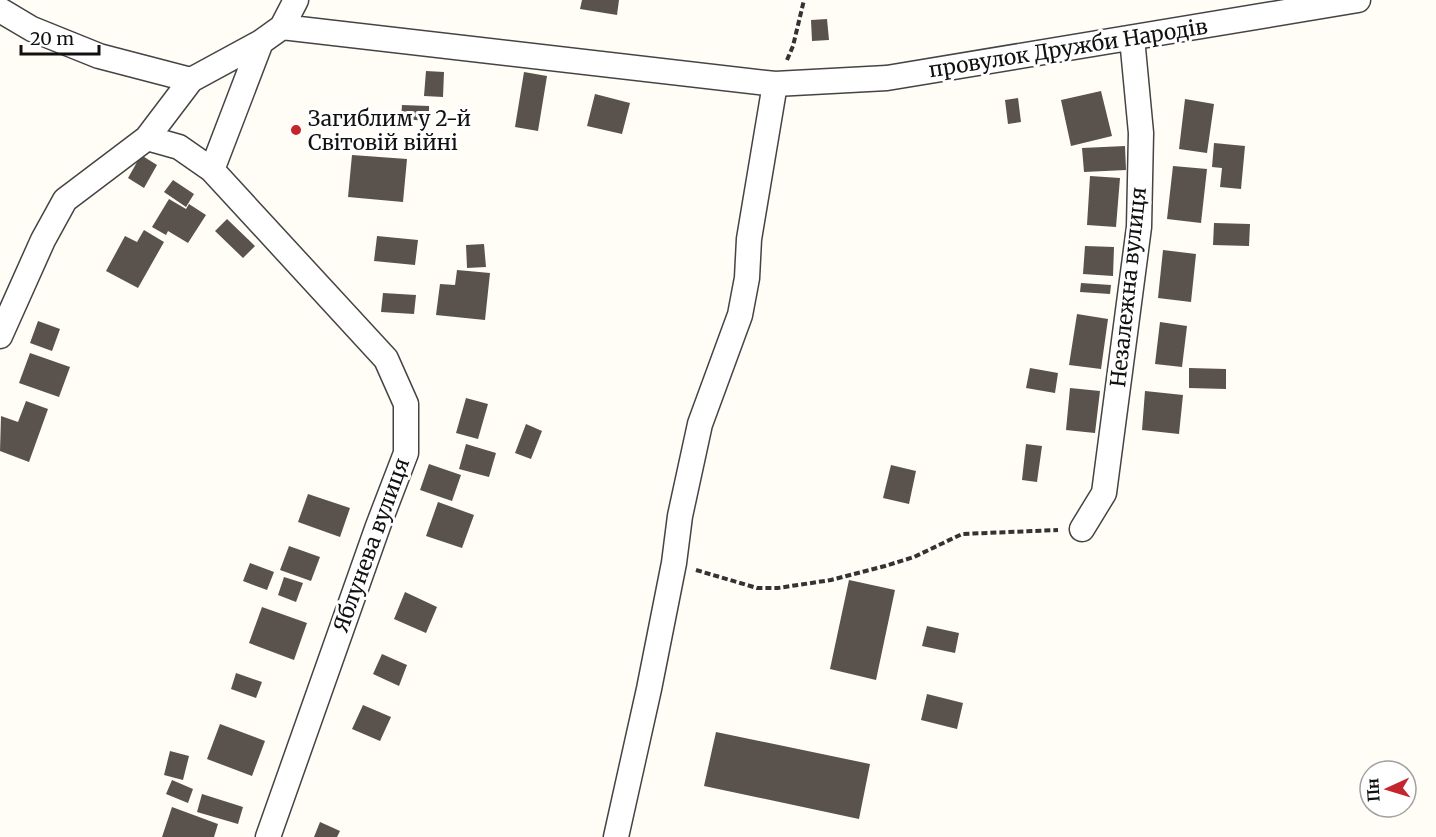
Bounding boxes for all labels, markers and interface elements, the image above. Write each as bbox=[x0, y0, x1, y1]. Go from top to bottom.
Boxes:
street label: провулок Дружби Народів bbox=[927, 13, 1209, 83]
scale bar bbox=[21, 18, 99, 56]
text: 20 m bbox=[30, 27, 74, 50]
place label: Загиблим у 2-й Світовій війні bbox=[308, 105, 471, 156]
marker: Загиблим у 2-й Світовій війні bbox=[289, 123, 303, 137]
street label: Незалежна вулиця bbox=[1104, 186, 1152, 388]
street label: Яблунева вулиця bbox=[327, 454, 415, 636]
north arrow bbox=[1358, 759, 1418, 819]
text: Пн bbox=[1362, 777, 1384, 803]

